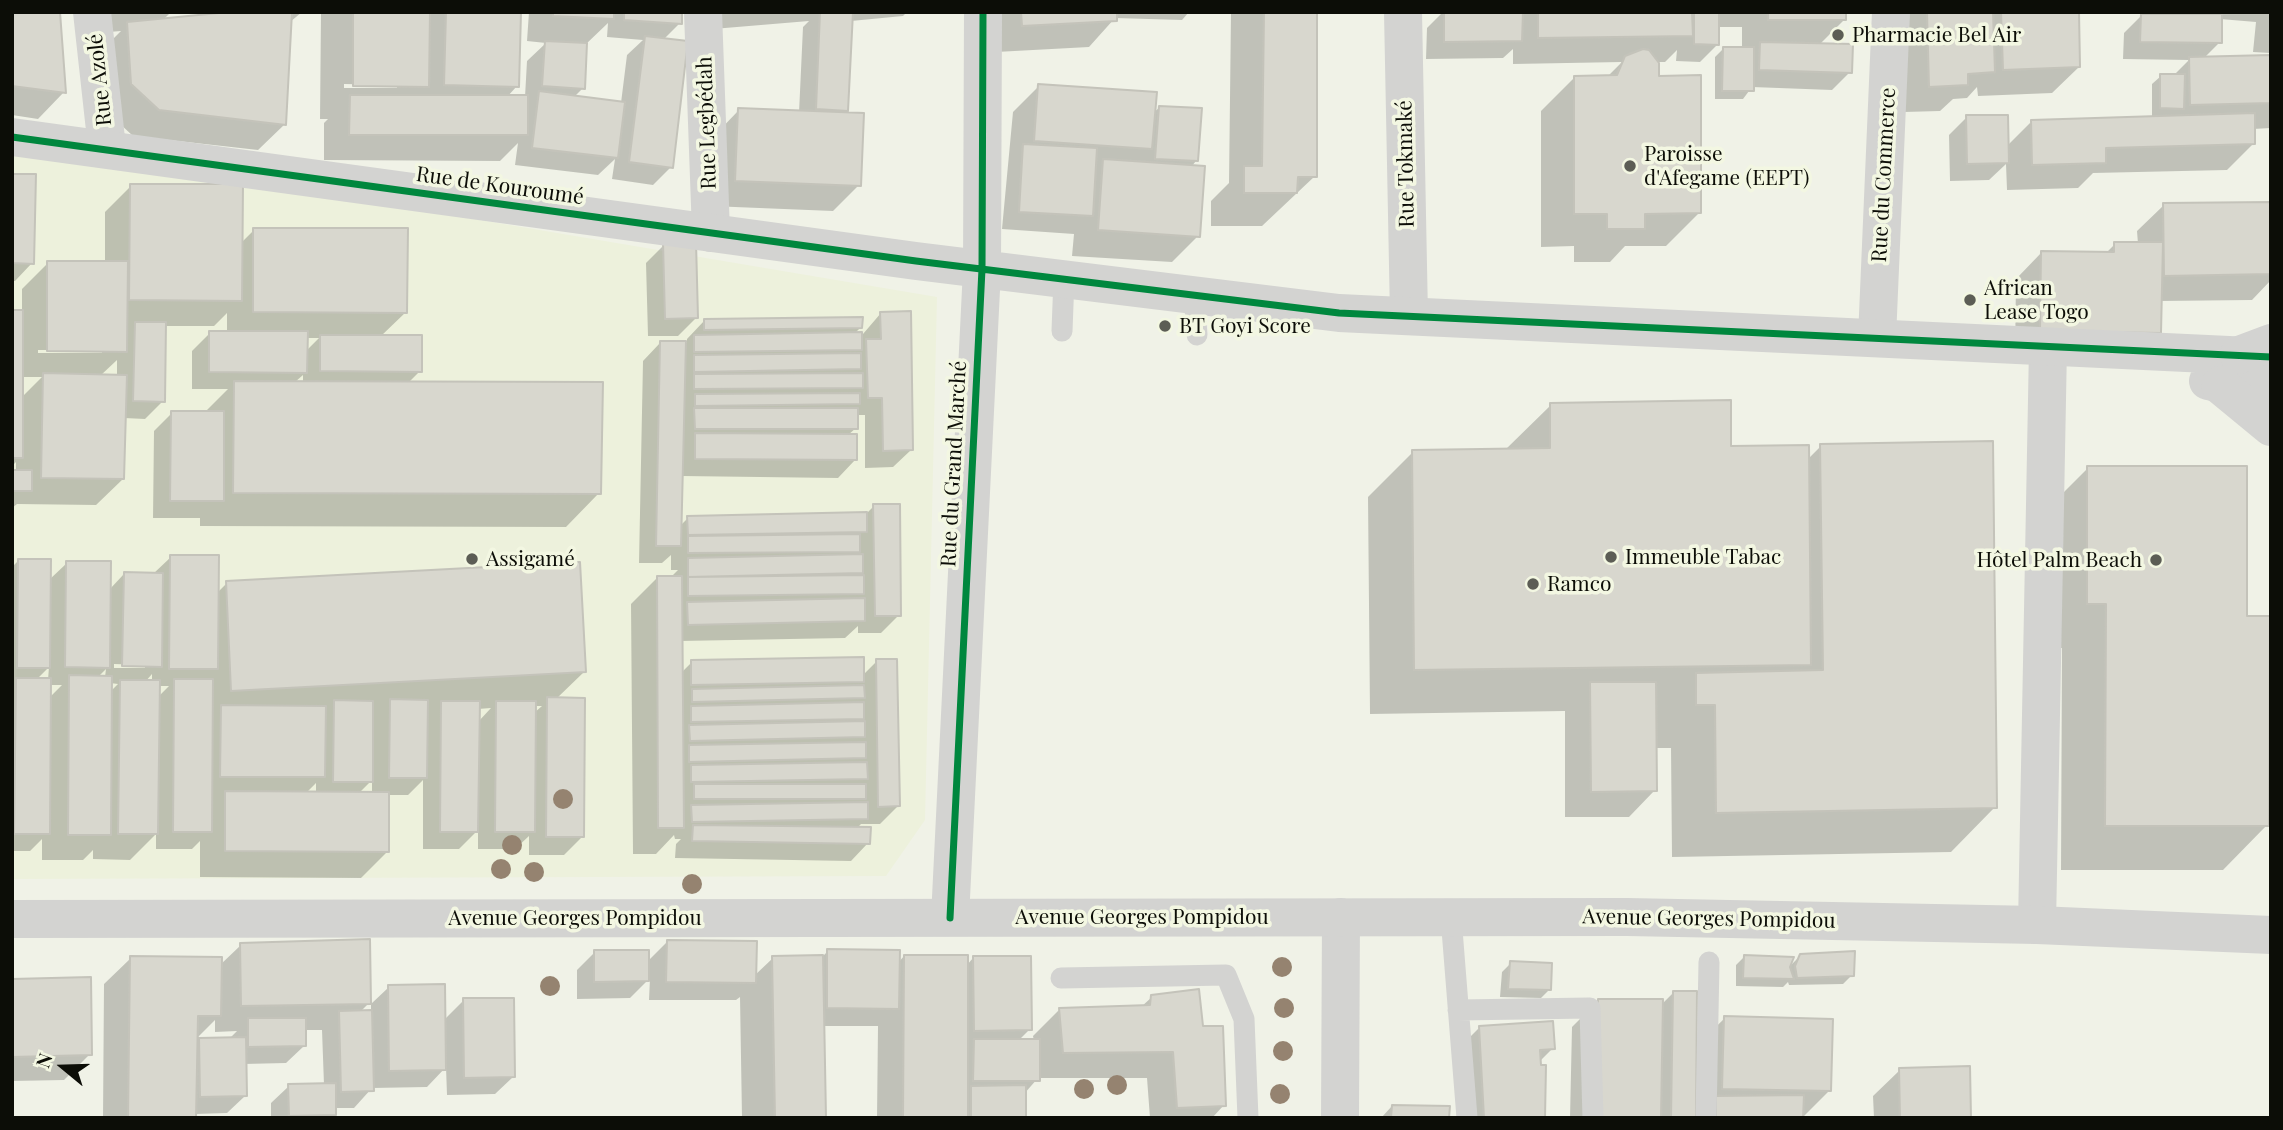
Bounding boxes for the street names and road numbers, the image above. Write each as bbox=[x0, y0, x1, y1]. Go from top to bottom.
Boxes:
street label: Rue Azolé bbox=[83, 33, 117, 127]
street label: Rue Legbédah bbox=[692, 56, 722, 190]
street label: Rue du Commerce bbox=[1867, 87, 1901, 263]
street label: Rue Tokmaké bbox=[1392, 100, 1420, 228]
street label: Rue de Kouroumé bbox=[415, 162, 585, 210]
street label: Rue du Grand Marché bbox=[936, 360, 972, 568]
street label: Avenue Georges Pompidou bbox=[1015, 904, 1269, 930]
street label: Avenue Georges Pompidou bbox=[1582, 904, 1836, 934]
street label: Avenue Georges Pompidou bbox=[448, 905, 702, 931]

